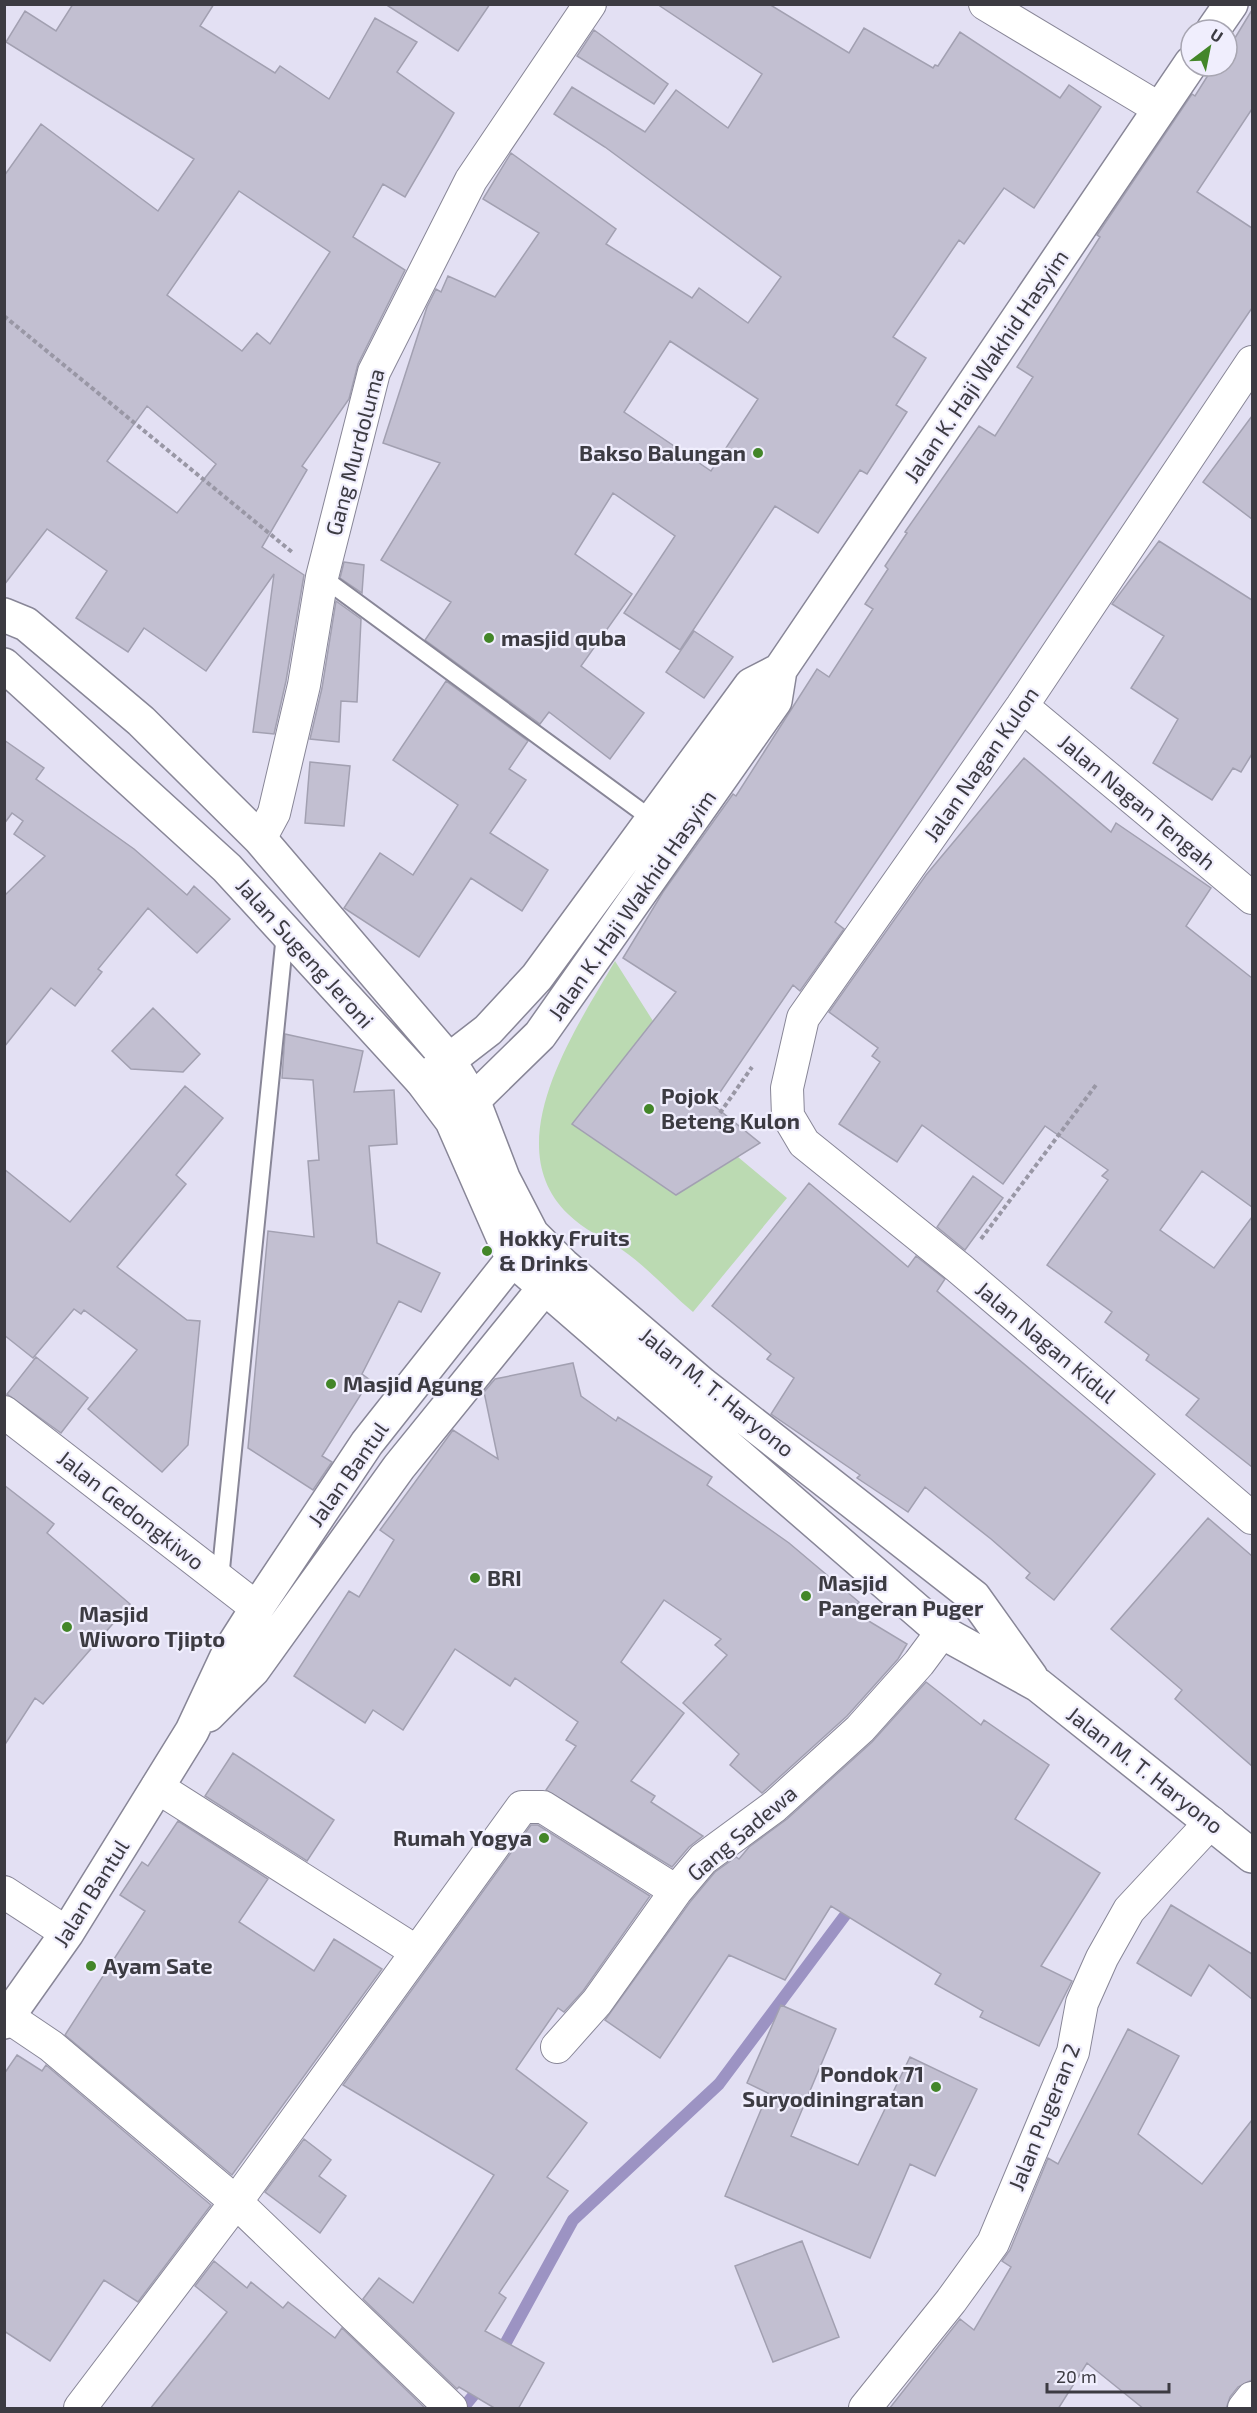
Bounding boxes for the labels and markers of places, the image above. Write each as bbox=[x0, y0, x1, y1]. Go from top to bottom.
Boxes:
place label: Bakso Balungan bbox=[579, 439, 746, 465]
marker: Bakso Balungan bbox=[751, 446, 765, 460]
place label: masjid quba bbox=[501, 624, 626, 650]
marker: masjid quba bbox=[482, 631, 496, 645]
place label: Pojok Beteng Kulon bbox=[661, 1082, 800, 1133]
marker: Pojok Beteng Kulon bbox=[642, 1102, 656, 1116]
place label: Hokky Fruits & Drinks bbox=[499, 1224, 630, 1275]
marker: Hokky Fruits & Drinks bbox=[480, 1244, 494, 1258]
place label: Masjid Agung bbox=[343, 1370, 483, 1396]
marker: Masjid Agung bbox=[324, 1377, 338, 1391]
place label: BRI bbox=[487, 1564, 522, 1590]
place label: Masjid Pangeran Puger bbox=[818, 1569, 984, 1620]
marker: BRI bbox=[468, 1571, 482, 1585]
marker: Masjid Pangeran Puger bbox=[799, 1589, 813, 1603]
place label: Masjid Wiworo Tjipto bbox=[79, 1600, 225, 1651]
marker: Masjid Wiworo Tjipto bbox=[60, 1620, 74, 1634]
place label: Rumah Yogya bbox=[393, 1824, 532, 1851]
marker: Rumah Yogya bbox=[537, 1831, 551, 1845]
place label: Ayam Sate bbox=[103, 1952, 213, 1979]
marker: Ayam Sate bbox=[84, 1959, 98, 1973]
place label: Pondok 71 Suryodiningratan bbox=[742, 2060, 924, 2112]
marker: Pondok 71 Suryodiningratan bbox=[929, 2080, 943, 2094]

